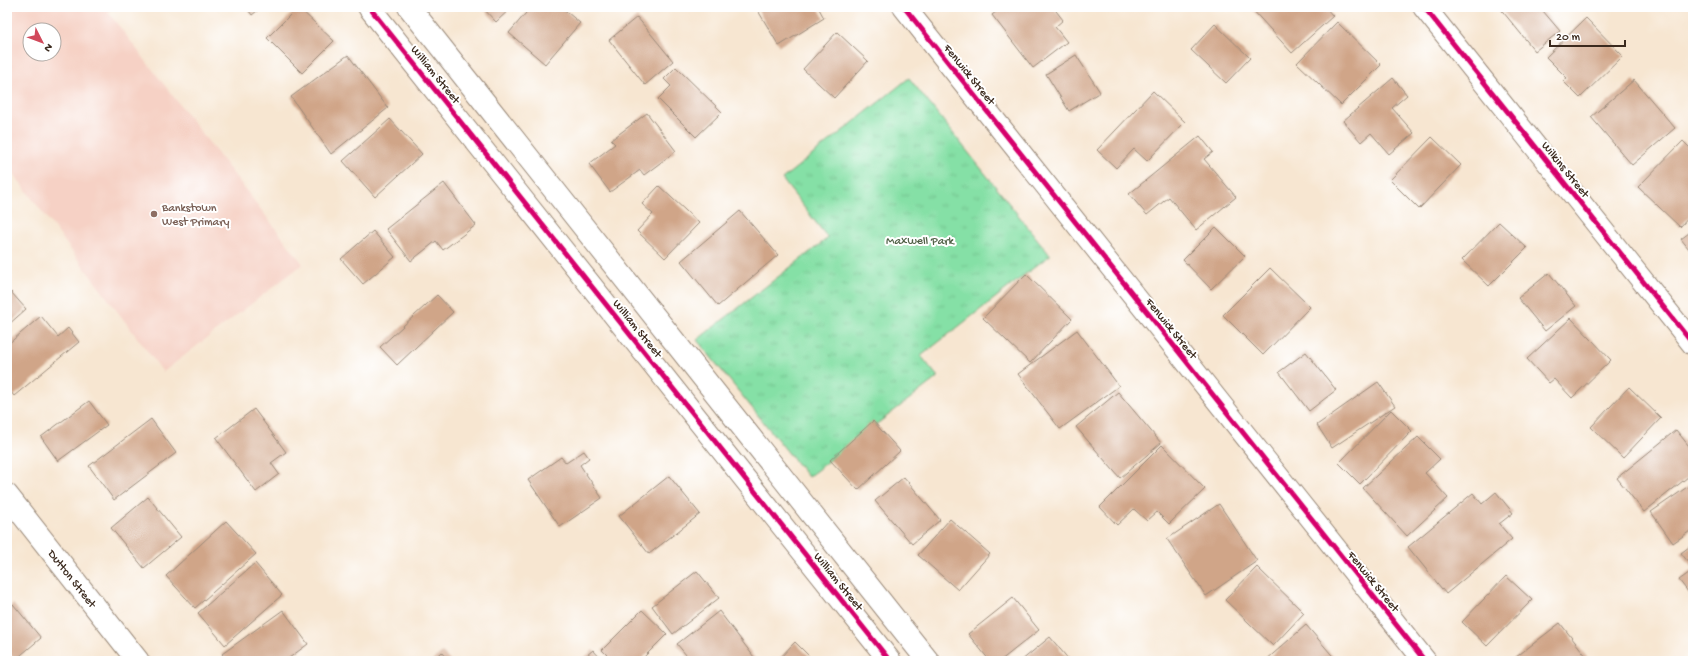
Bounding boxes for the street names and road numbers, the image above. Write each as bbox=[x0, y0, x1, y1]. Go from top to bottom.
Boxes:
street label: Fenwick Street bbox=[939, 41, 998, 109]
street label: William Street bbox=[407, 43, 463, 108]
street label: Wilkins Street bbox=[1537, 139, 1592, 202]
street label: Fenwick Street bbox=[1141, 295, 1200, 363]
street label: William Street bbox=[609, 297, 665, 362]
street label: Dutton Street bbox=[43, 547, 99, 612]
street label: Fenwick Street bbox=[1343, 548, 1402, 616]
street label: William Street bbox=[810, 550, 866, 615]

